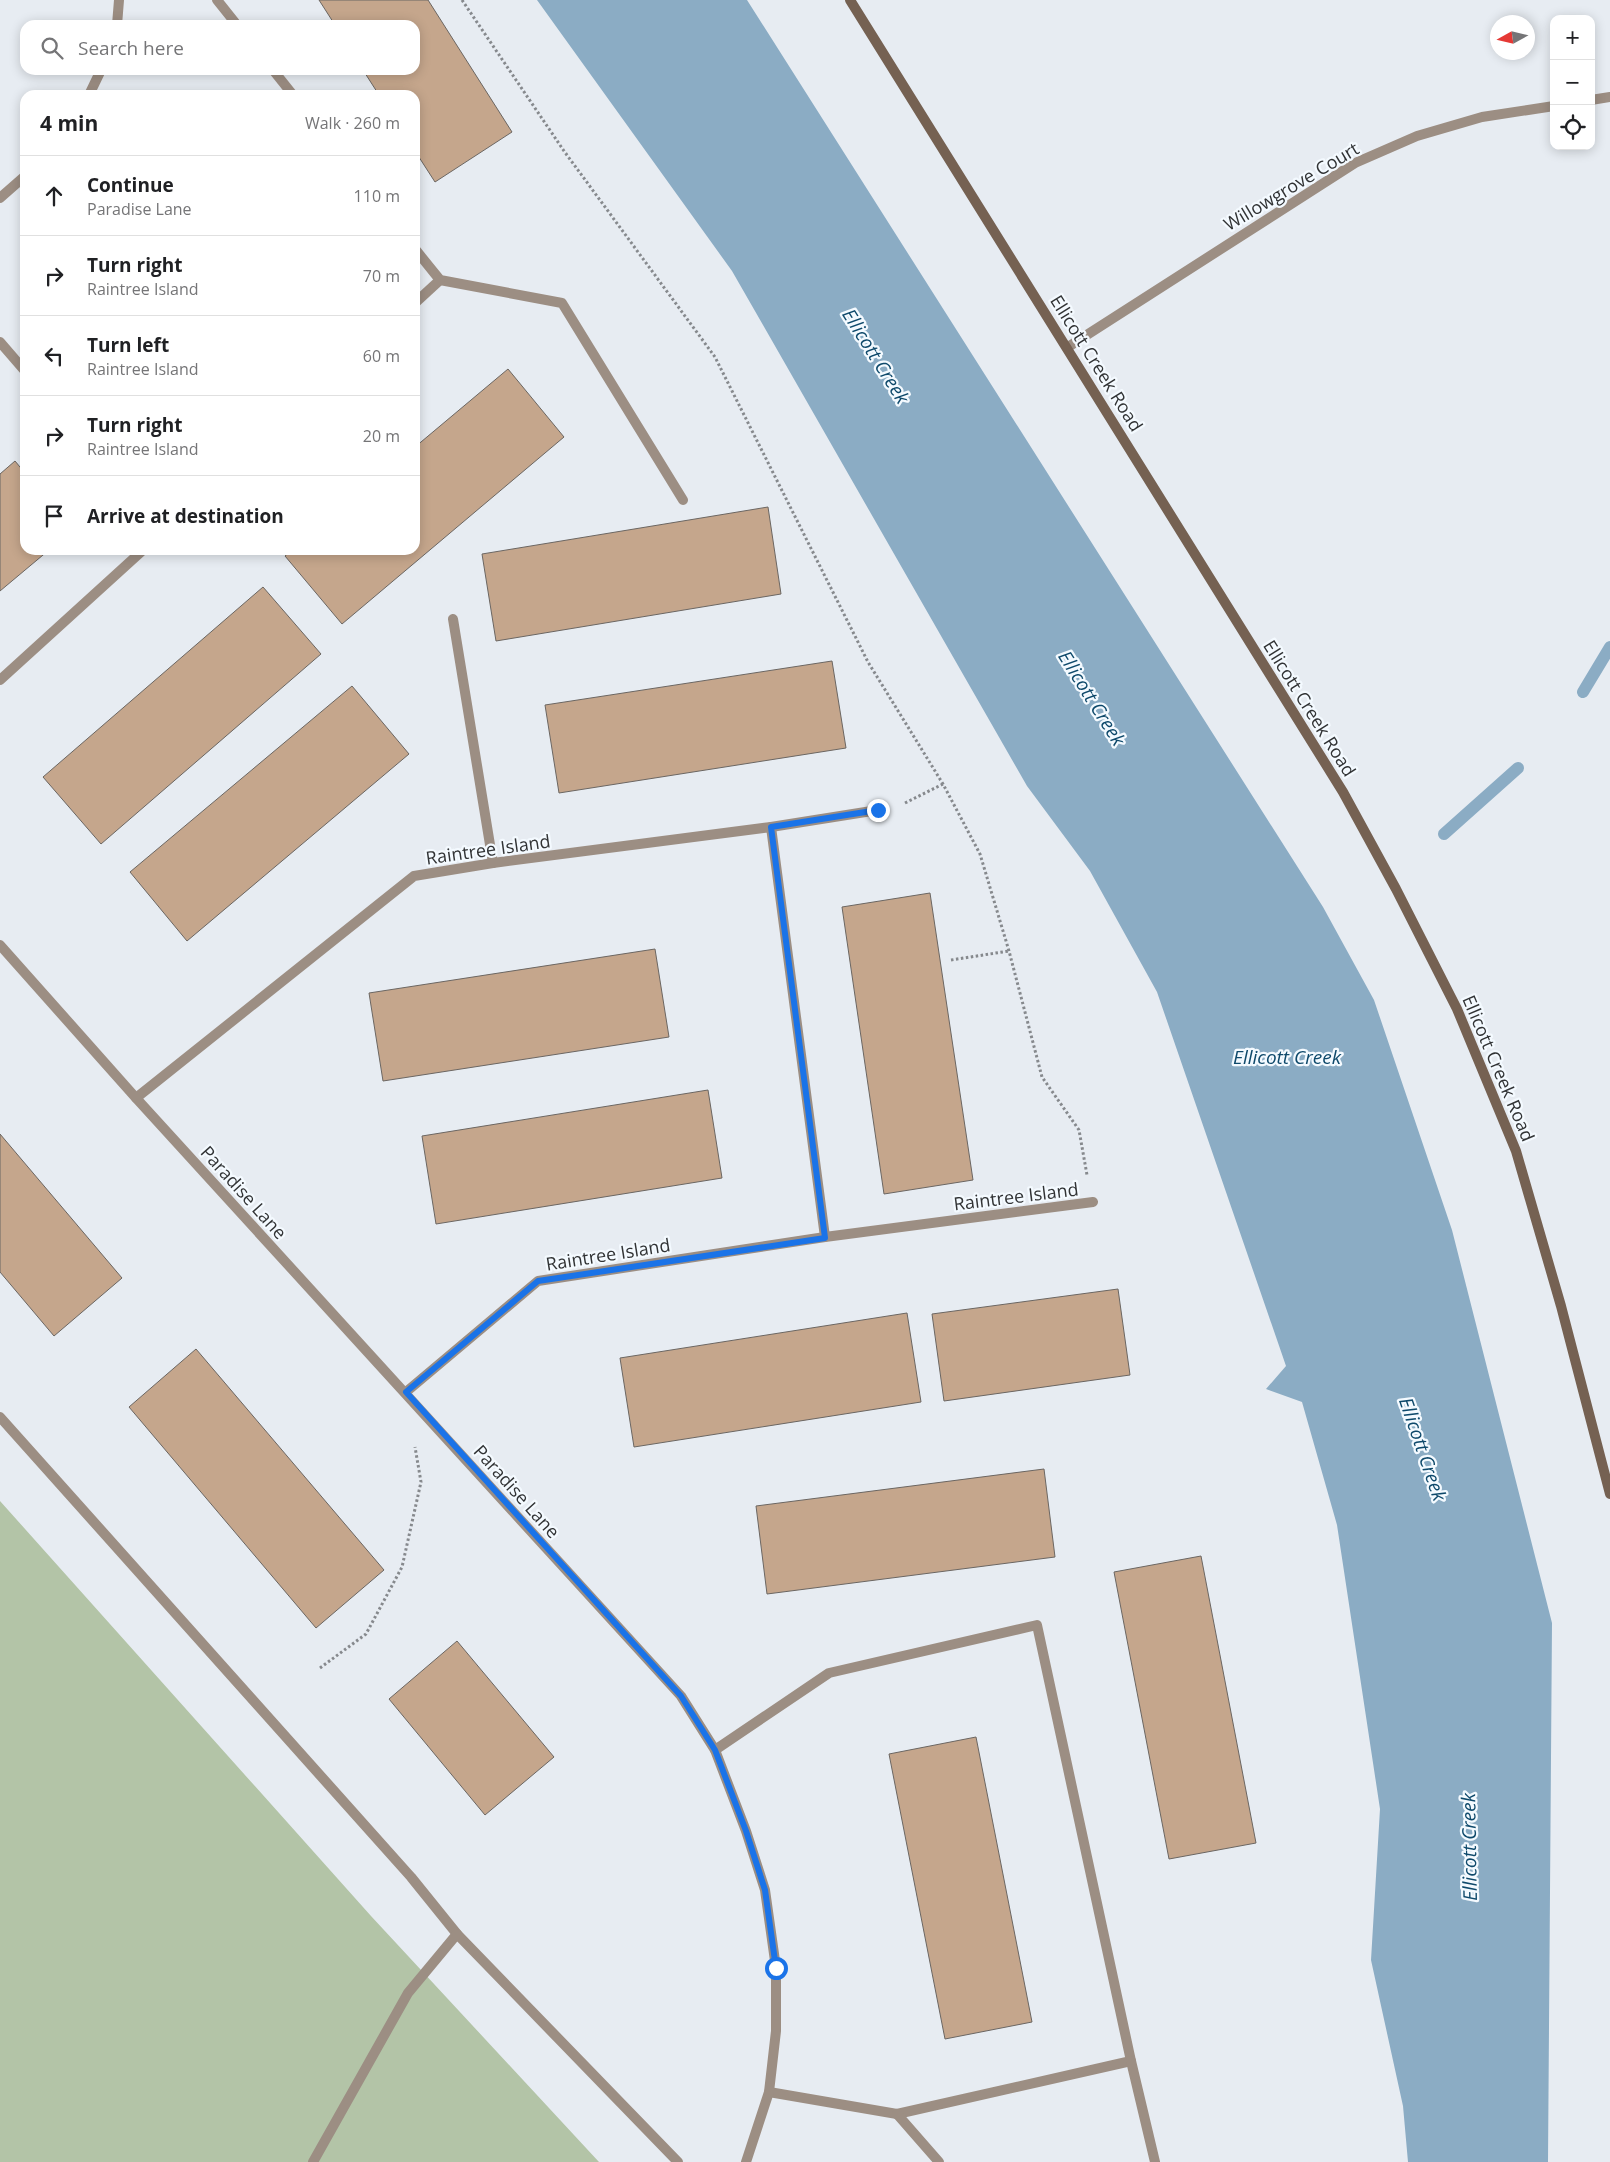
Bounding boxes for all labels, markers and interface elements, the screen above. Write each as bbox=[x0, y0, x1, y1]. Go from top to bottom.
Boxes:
north arrow bbox=[1490, 15, 1535, 60]
map controls bbox=[1550, 15, 1595, 150]
button: + bbox=[1550, 15, 1595, 60]
search box bbox=[20, 20, 420, 75]
icon: search bbox=[38, 34, 66, 62]
text: Search here bbox=[78, 35, 184, 61]
button: − bbox=[1550, 60, 1595, 105]
button: locate bbox=[1550, 105, 1595, 150]
text: 4 min bbox=[40, 109, 98, 137]
text: Walk · 260 m bbox=[305, 112, 400, 134]
street label: Willowgrove Court bbox=[1219, 136, 1363, 236]
text: Continue bbox=[87, 172, 174, 198]
icon: ahead bbox=[40, 182, 68, 210]
text: 110 m bbox=[354, 185, 400, 207]
text: Paradise Lane bbox=[87, 198, 192, 220]
text: Turn right bbox=[87, 252, 182, 278]
icon: right bbox=[40, 262, 68, 290]
text: 70 m bbox=[363, 265, 400, 287]
text: Raintree Island bbox=[87, 278, 199, 300]
street label: Ellicott Creek Road bbox=[1045, 290, 1149, 436]
water label: Ellicott Creek bbox=[836, 303, 916, 409]
text: Turn left bbox=[87, 332, 169, 358]
icon: left bbox=[40, 342, 68, 370]
text: 60 m bbox=[363, 345, 400, 367]
text: Raintree Island bbox=[87, 358, 199, 380]
text: Turn right bbox=[87, 412, 182, 438]
icon: right bbox=[40, 422, 68, 450]
text: 20 m bbox=[363, 425, 400, 447]
text: Raintree Island bbox=[87, 438, 199, 460]
icon: arrive bbox=[40, 502, 68, 530]
text: Arrive at destination bbox=[87, 503, 284, 529]
street label: Ellicott Creek Road bbox=[1258, 635, 1362, 781]
water label: Ellicott Creek bbox=[1052, 645, 1132, 751]
route end bbox=[867, 799, 890, 822]
street label: Raintree Island bbox=[424, 828, 552, 870]
street label: Ellicott Creek Road bbox=[1457, 991, 1541, 1145]
water label: Ellicott Creek bbox=[1233, 1044, 1342, 1070]
street label: Paradise Lane bbox=[196, 1140, 292, 1244]
street label: Raintree Island bbox=[952, 1176, 1080, 1216]
street label: Raintree Island bbox=[544, 1232, 672, 1276]
water label: Ellicott Creek bbox=[1393, 1394, 1453, 1505]
street label: Paradise Lane bbox=[469, 1439, 565, 1543]
water label: Ellicott Creek bbox=[1455, 1792, 1483, 1901]
route start bbox=[765, 1957, 788, 1980]

